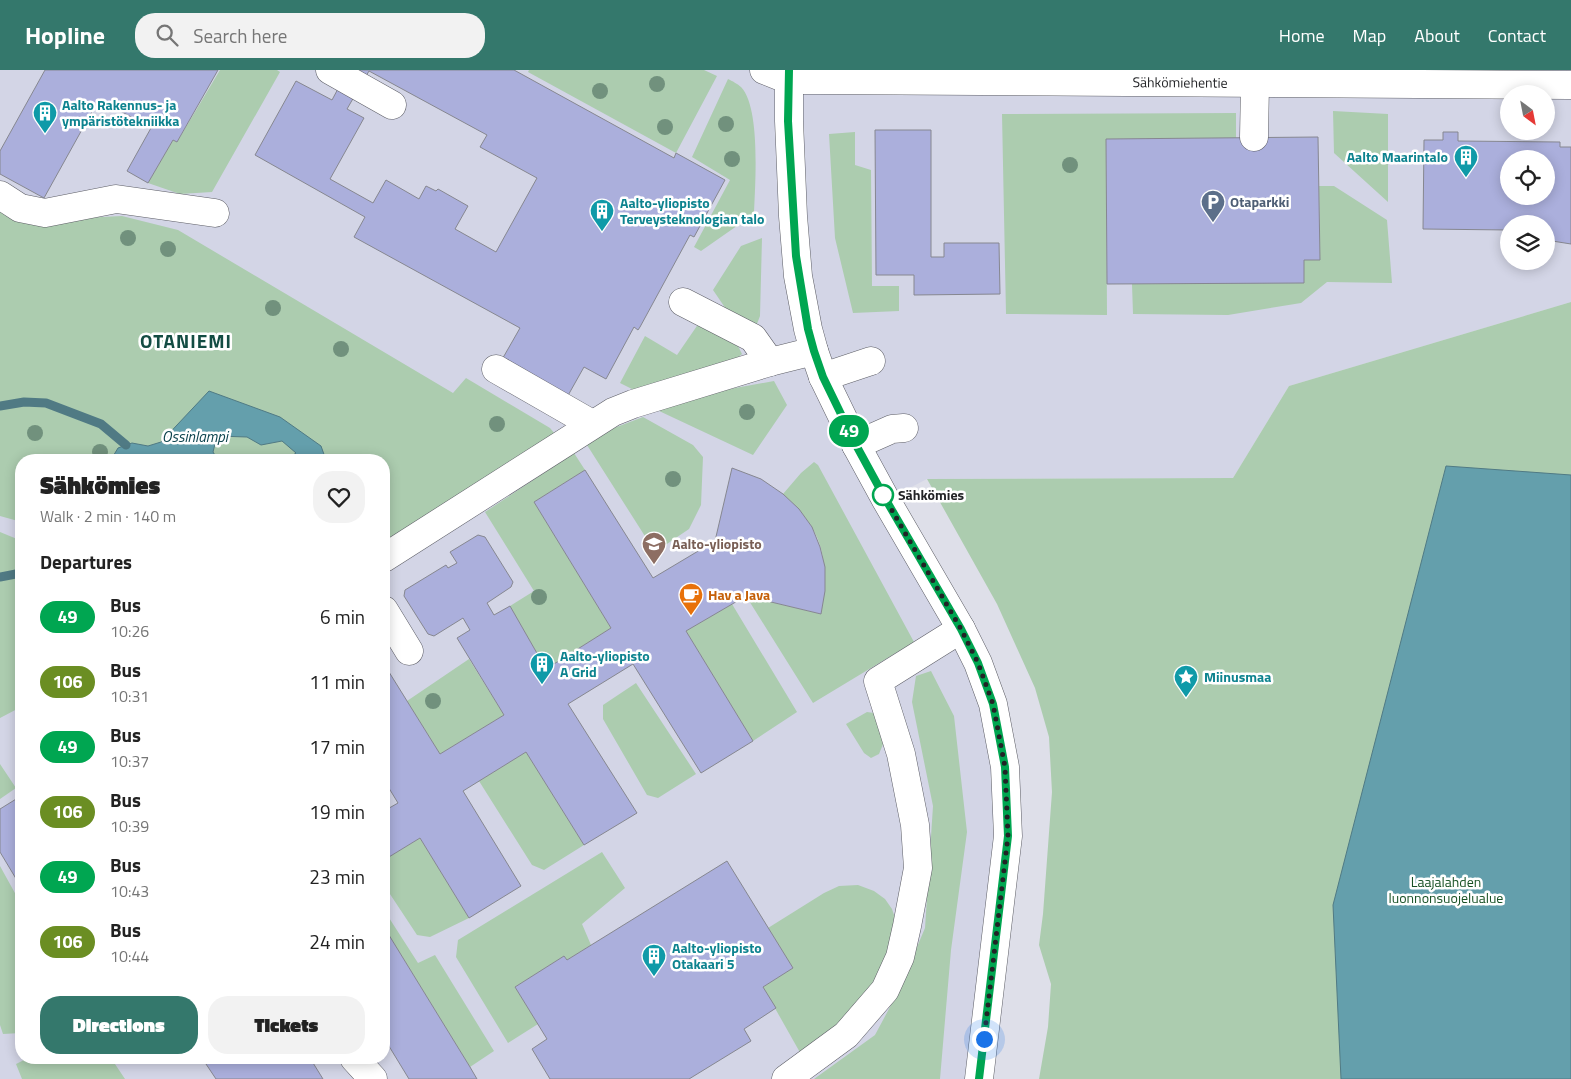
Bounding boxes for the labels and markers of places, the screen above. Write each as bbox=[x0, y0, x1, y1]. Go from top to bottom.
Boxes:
place label: Aalto Rakennus- ja ympäristötekniikka bbox=[62, 94, 179, 131]
building icon: Aalto Rakennus- ja ympäristötekniikka bbox=[32, 100, 58, 134]
building icon: Aalto Maarintalo bbox=[1453, 144, 1479, 178]
place label: Aalto Maarintalo bbox=[1347, 146, 1448, 167]
parking icon: Otaparkki bbox=[1200, 189, 1226, 223]
place label: Otaparkki bbox=[1230, 191, 1289, 212]
place label: Aalto-yliopisto Terveysteknologian talo bbox=[620, 192, 765, 229]
building icon: Aalto-yliopisto Terveysteknologian talo bbox=[589, 198, 615, 232]
marker: Sähkömies bbox=[872, 484, 894, 506]
place label: Sähkömies bbox=[898, 484, 965, 505]
school or university icon: Aalto-yliopisto bbox=[641, 531, 667, 565]
place label: Aalto-yliopisto bbox=[672, 533, 762, 554]
cafe icon: Hav a Java bbox=[678, 582, 704, 616]
place label: Hav a Java bbox=[708, 584, 770, 605]
place label: Aalto-yliopisto A Grid bbox=[560, 645, 650, 682]
building icon: Aalto-yliopisto A Grid bbox=[529, 651, 555, 685]
place icon: Miinusmaa bbox=[1173, 664, 1199, 698]
place label: Miinusmaa bbox=[1204, 666, 1271, 687]
place label: Aalto-yliopisto Otakaari 5 bbox=[672, 937, 762, 974]
building icon: Aalto-yliopisto Otakaari 5 bbox=[641, 943, 667, 977]

